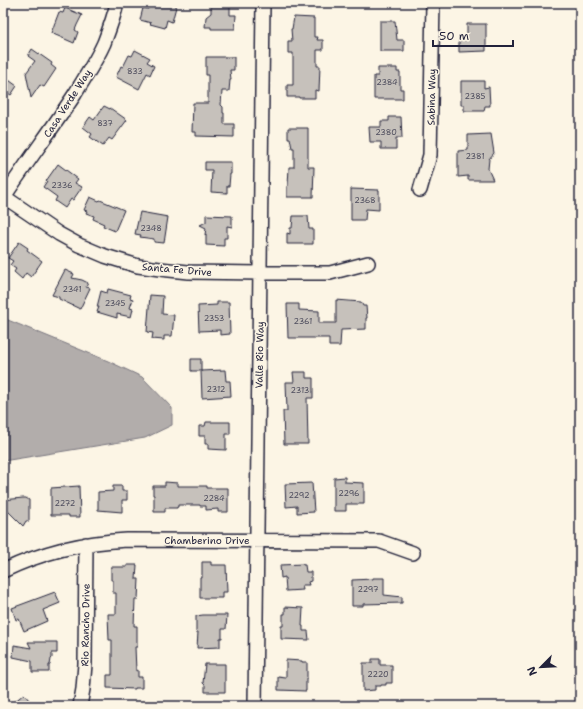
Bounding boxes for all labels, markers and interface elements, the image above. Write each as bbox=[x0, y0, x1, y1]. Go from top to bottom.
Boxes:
scale bar bbox=[433, 22, 513, 48]
text: 50 m bbox=[439, 28, 469, 44]
house number: 833 bbox=[127, 66, 143, 77]
street label: Casa Verde Way bbox=[41, 67, 94, 140]
street label: Sabina Way bbox=[425, 68, 438, 126]
house number: 2384 bbox=[376, 77, 398, 88]
house number: 2385 bbox=[465, 91, 486, 102]
house number: 837 bbox=[97, 118, 113, 129]
house number: 2380 bbox=[375, 127, 397, 138]
house number: 2381 bbox=[465, 151, 485, 162]
house number: 2336 bbox=[51, 180, 73, 191]
house number: 2368 bbox=[354, 195, 376, 206]
house number: 2348 bbox=[140, 223, 162, 234]
street label: Santa Fe Drive bbox=[141, 260, 213, 279]
house number: 2341 bbox=[62, 284, 82, 295]
house number: 2345 bbox=[105, 298, 125, 309]
house number: 2353 bbox=[204, 313, 224, 324]
house number: 2361 bbox=[294, 316, 312, 327]
street label: Valle Rio Way bbox=[252, 321, 267, 389]
house number: 2312 bbox=[207, 384, 226, 395]
house number: 2313 bbox=[291, 385, 309, 396]
house number: 2296 bbox=[338, 488, 360, 499]
house number: 2292 bbox=[288, 490, 310, 501]
house number: 2284 bbox=[203, 493, 225, 504]
house number: 2272 bbox=[55, 498, 76, 509]
street label: Chamberino Drive bbox=[164, 534, 250, 547]
street label: Rio Rancho Drive bbox=[78, 583, 93, 667]
house number: 2297 bbox=[357, 584, 379, 595]
north arrow bbox=[521, 647, 561, 687]
text: N bbox=[524, 664, 541, 678]
house number: 2220 bbox=[367, 669, 389, 680]

